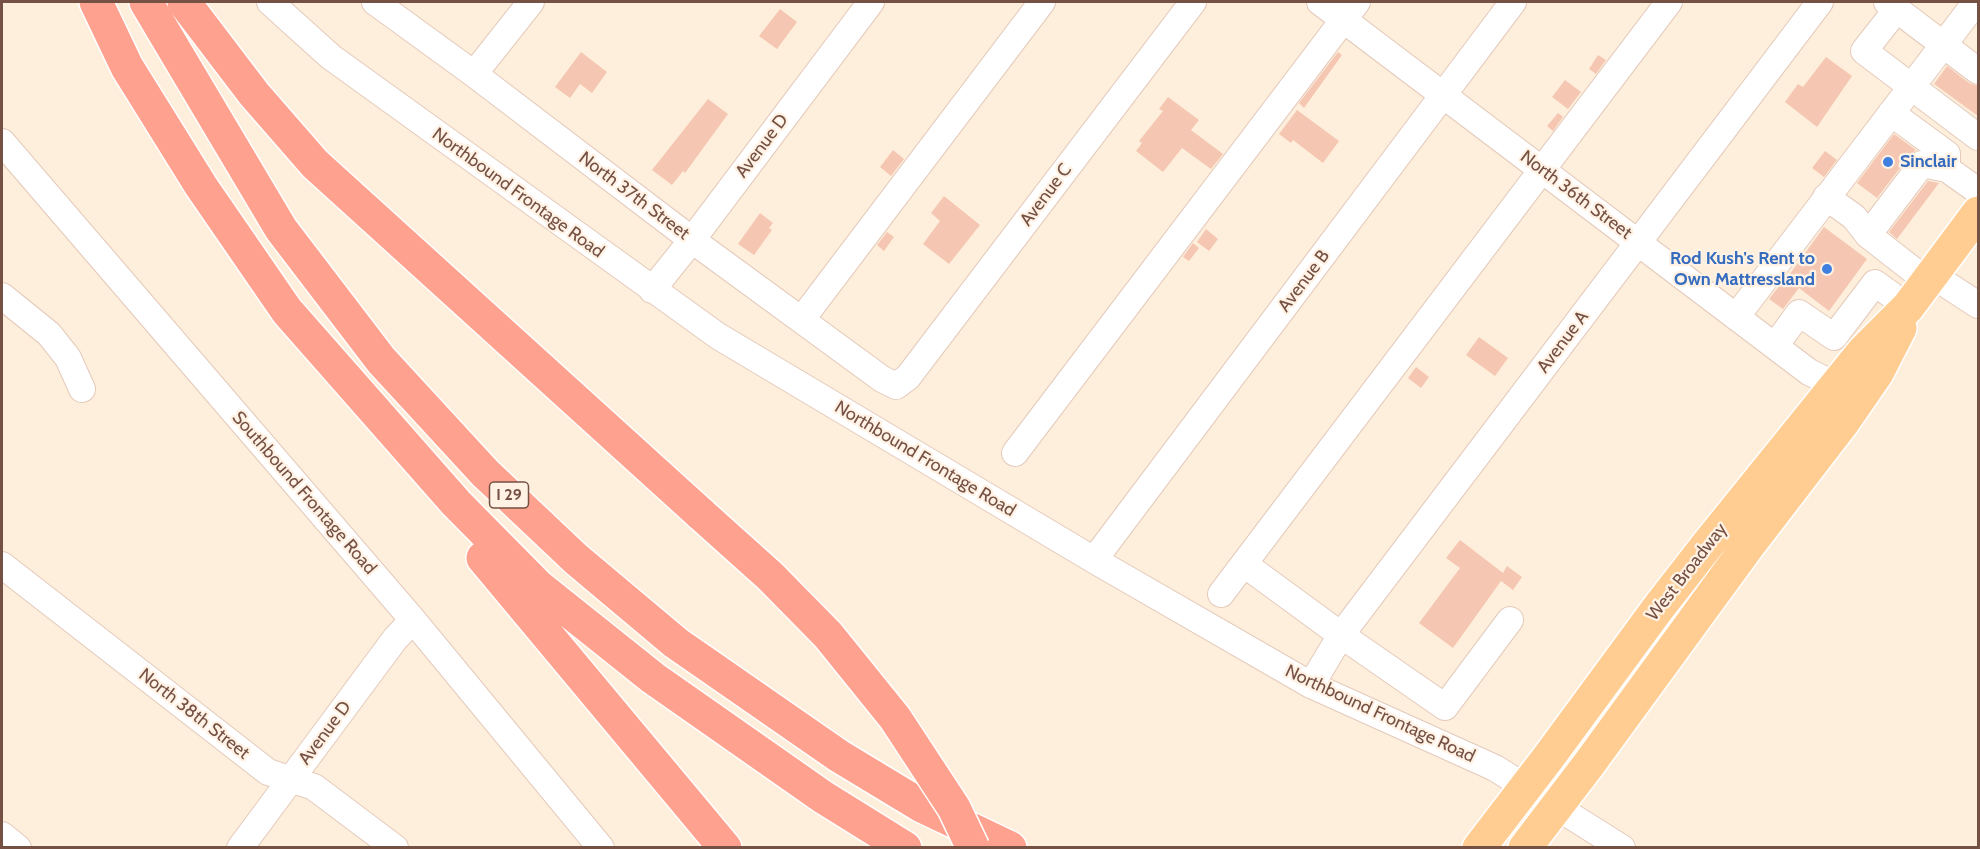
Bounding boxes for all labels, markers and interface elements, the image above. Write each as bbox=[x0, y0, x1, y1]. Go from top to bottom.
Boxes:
street label: Avenue D bbox=[731, 110, 793, 182]
street label: Northbound Frontage Road bbox=[428, 123, 608, 263]
street label: North 36th Street bbox=[1516, 146, 1636, 244]
street label: North 37th Street bbox=[574, 147, 694, 245]
place label: Sinclair bbox=[1900, 151, 1957, 173]
marker: Sinclair bbox=[1881, 155, 1895, 169]
street label: Avenue C bbox=[1016, 160, 1076, 230]
street label: Avenue B bbox=[1274, 246, 1334, 316]
place label: Rod Kush's Rent to Own Mattressland bbox=[1670, 248, 1815, 290]
marker: Rod Kush's Rent to Own Mattressland bbox=[1820, 262, 1834, 276]
street label: Avenue A bbox=[1533, 307, 1593, 377]
street label: Northbound Frontage Road bbox=[831, 396, 1019, 522]
street label: Southbound Frontage Road bbox=[227, 407, 381, 579]
road number: I 29 bbox=[490, 482, 528, 508]
street label: West Broadway bbox=[1642, 519, 1732, 625]
street label: Northbound Frontage Road bbox=[1282, 660, 1478, 768]
street label: North 38th Street bbox=[134, 664, 254, 764]
street label: Avenue D bbox=[294, 697, 356, 769]

